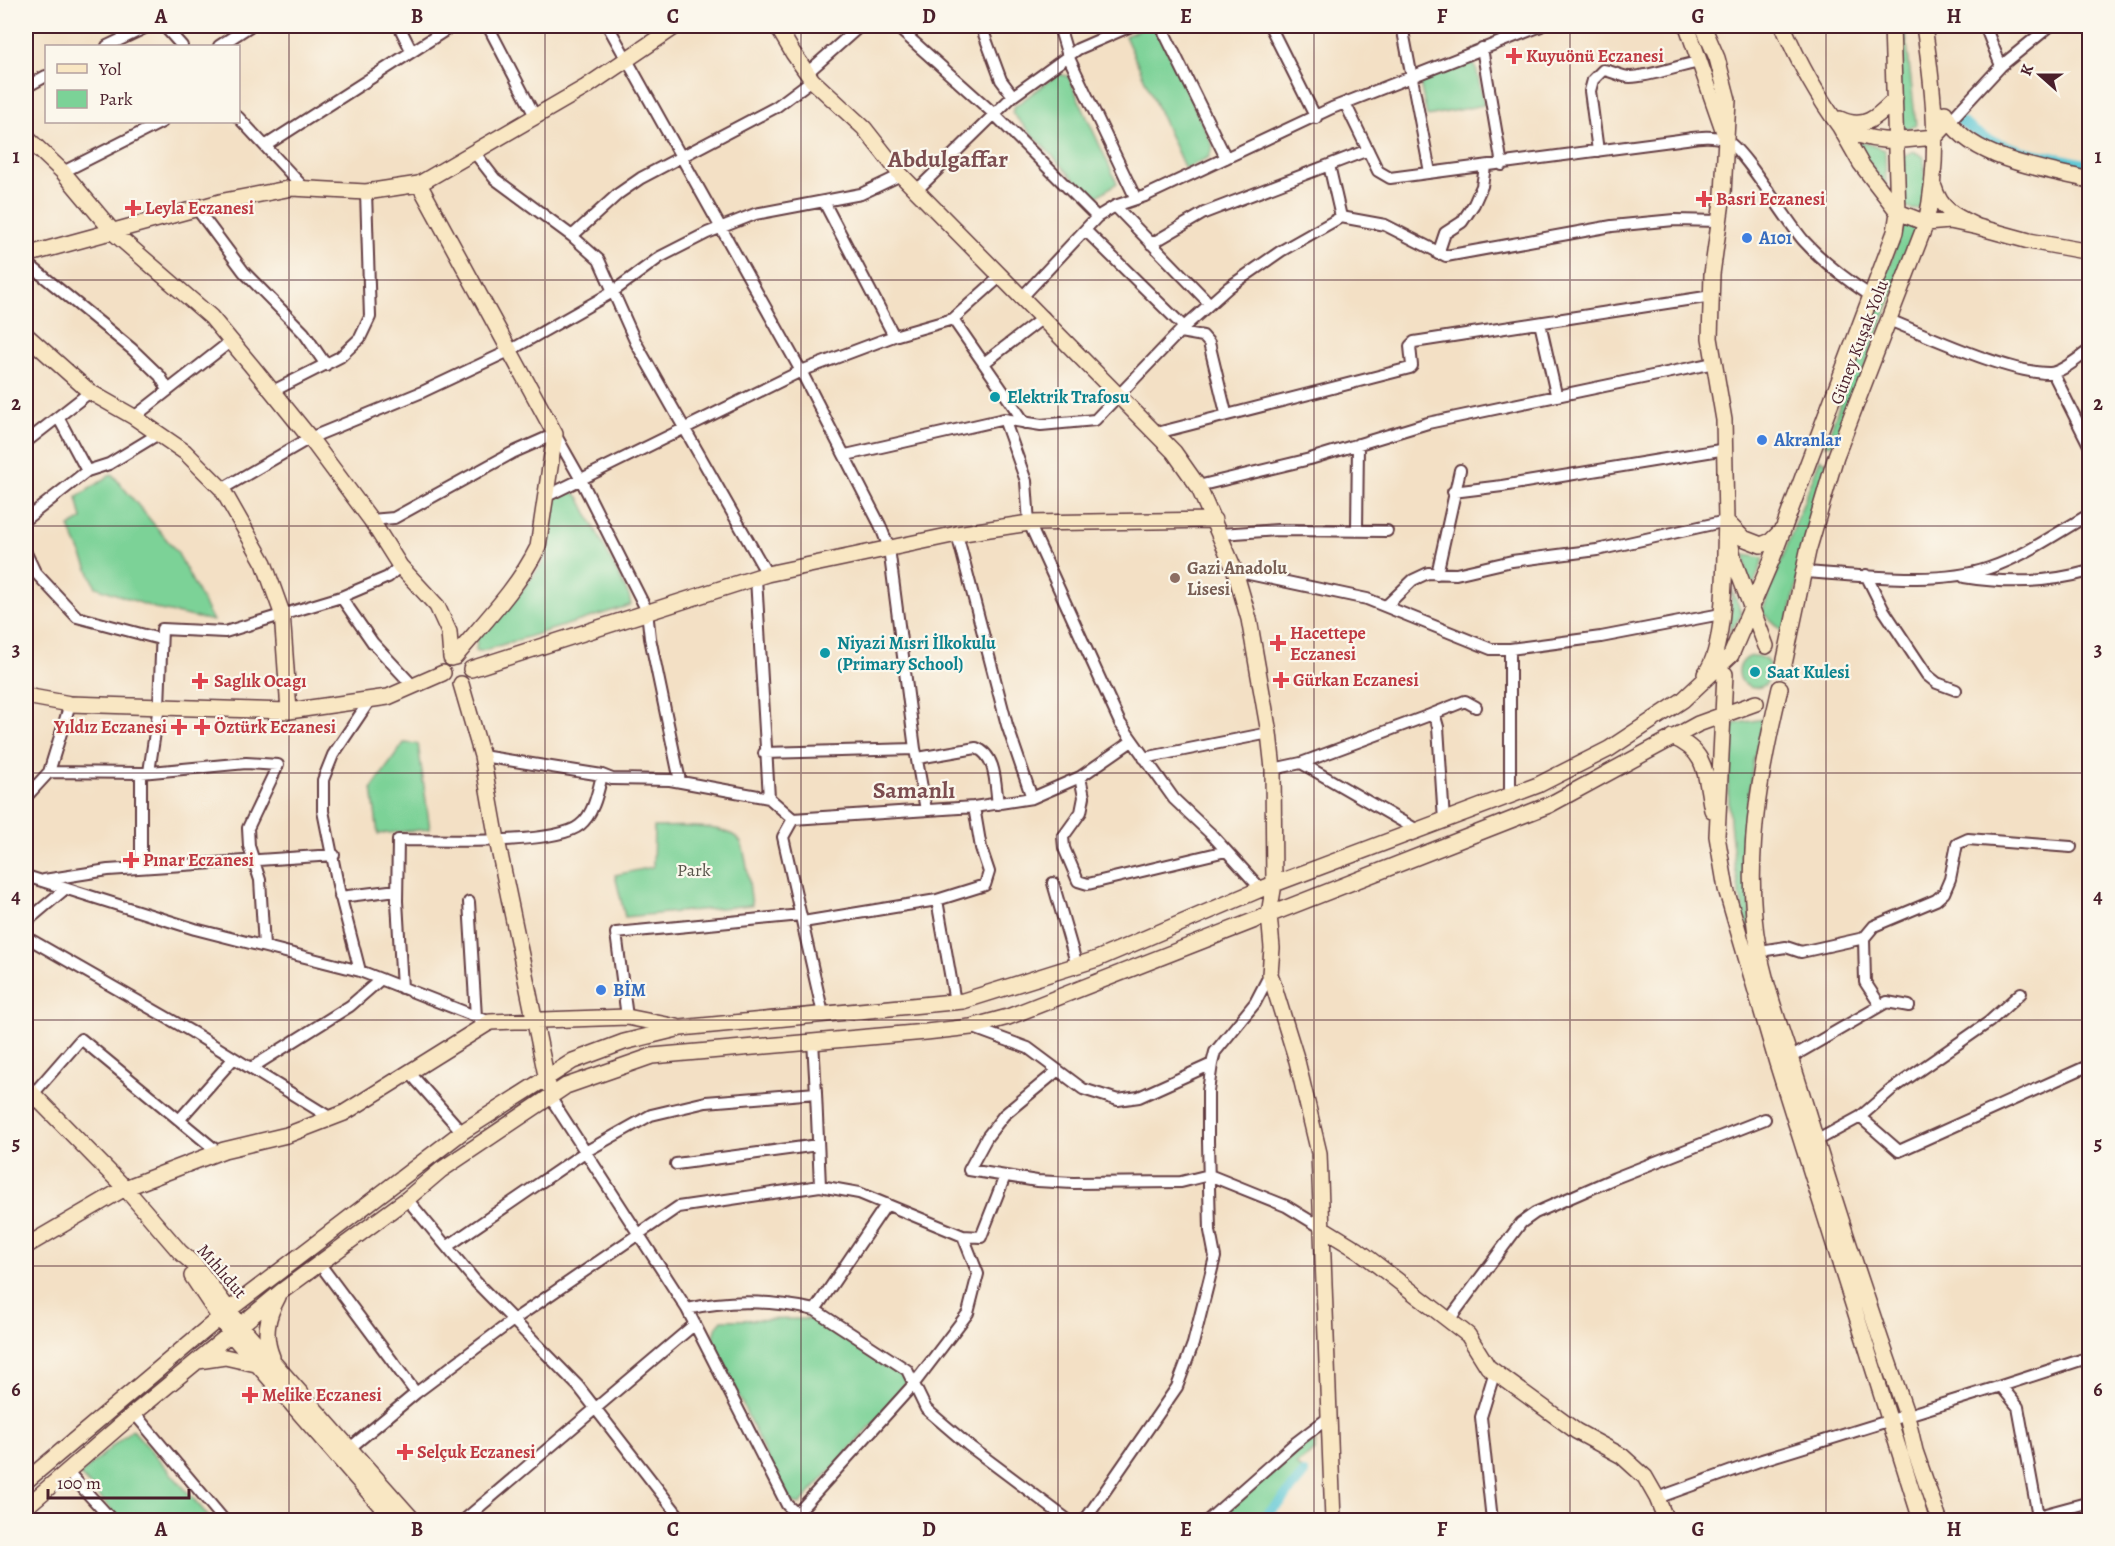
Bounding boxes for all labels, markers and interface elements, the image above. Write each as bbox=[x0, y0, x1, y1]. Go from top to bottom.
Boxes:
text: A bbox=[154, 3, 168, 30]
text: B bbox=[411, 3, 423, 30]
text: C bbox=[667, 3, 679, 30]
text: D bbox=[922, 3, 936, 30]
text: E bbox=[1180, 3, 1192, 30]
text: F bbox=[1437, 3, 1448, 30]
text: G bbox=[1691, 3, 1705, 30]
text: H bbox=[1947, 3, 1962, 30]
place label: Kuyuönü Eczanesi bbox=[1526, 44, 1664, 68]
legend bbox=[45, 45, 240, 123]
north arrow bbox=[2010, 45, 2070, 105]
marker: Kuyuönü Eczanesi bbox=[1507, 49, 1521, 63]
text: Yol bbox=[98, 57, 122, 81]
text: K bbox=[2015, 61, 2039, 79]
text: Park bbox=[99, 87, 133, 111]
text: 1 bbox=[12, 143, 20, 170]
district label: Abdulgaffar bbox=[887, 143, 1008, 175]
text: 1 bbox=[2094, 143, 2102, 170]
place label: Basri Eczanesi bbox=[1716, 187, 1825, 211]
marker: Basri Eczanesi bbox=[1697, 192, 1711, 206]
place label: Leyla Eczanesi bbox=[145, 196, 254, 220]
marker: Leyla Eczanesi bbox=[126, 201, 140, 215]
place label: A101 bbox=[1758, 226, 1793, 250]
marker: A101 bbox=[1740, 231, 1754, 245]
street label: Güney Kuşak Yolu bbox=[1824, 276, 1894, 408]
place label: Elektrik Trafosu bbox=[1007, 385, 1130, 409]
text: 2 bbox=[11, 390, 21, 417]
marker: Elektrik Trafosu bbox=[988, 390, 1002, 404]
text: 2 bbox=[2093, 390, 2103, 417]
place label: Akranlar bbox=[1773, 428, 1842, 452]
marker: Akranlar bbox=[1755, 433, 1769, 447]
place label: Gazi Anadolu Lisesi bbox=[1187, 556, 1287, 601]
marker: Gazi Anadolu Lisesi bbox=[1168, 571, 1182, 585]
place label: Hacettepe Eczanesi bbox=[1290, 621, 1366, 666]
place label: Niyazi Mısri İlkokulu (Primary School) bbox=[837, 631, 996, 676]
text: 3 bbox=[12, 636, 20, 663]
marker: Hacettepe Eczanesi bbox=[1271, 636, 1285, 650]
text: 3 bbox=[2094, 636, 2102, 663]
marker: Niyazi Mısri İlkokulu (Primary School) bbox=[818, 646, 832, 660]
place label: Saat Kulesi bbox=[1767, 660, 1850, 684]
marker: Saat Kulesi bbox=[1748, 665, 1762, 679]
place label: Gürkan Eczanesi bbox=[1293, 668, 1419, 692]
place label: Saglık Ocagı bbox=[214, 669, 307, 693]
marker: Saglık Ocagı bbox=[191, 672, 209, 690]
marker: Gürkan Eczanesi bbox=[1274, 673, 1288, 687]
place label: Yıldız Eczanesi bbox=[53, 715, 167, 739]
place label: Öztürk Eczanesi bbox=[214, 715, 336, 739]
marker: Yıldız Eczanesi bbox=[172, 720, 186, 734]
marker: Öztürk Eczanesi bbox=[195, 720, 209, 734]
district label: Samanlı bbox=[873, 774, 955, 806]
place label: Pınar Eczanesi bbox=[143, 848, 254, 872]
marker: Pınar Eczanesi bbox=[124, 853, 138, 867]
park label: Park bbox=[677, 858, 711, 882]
text: 4 bbox=[11, 883, 21, 910]
text: 4 bbox=[2093, 883, 2103, 910]
place label: BİM bbox=[613, 978, 646, 1002]
marker: BİM bbox=[594, 983, 608, 997]
text: 5 bbox=[12, 1130, 20, 1157]
text: 5 bbox=[2094, 1130, 2102, 1157]
street label: Mıhlıdut bbox=[192, 1239, 252, 1303]
text: 6 bbox=[11, 1376, 21, 1403]
text: 6 bbox=[2093, 1376, 2103, 1403]
place label: Melike Eczanesi bbox=[262, 1383, 382, 1407]
marker: Melike Eczanesi bbox=[243, 1388, 257, 1402]
place label: Selçuk Eczanesi bbox=[417, 1440, 536, 1464]
marker: Selçuk Eczanesi bbox=[398, 1445, 412, 1459]
scale bar bbox=[48, 1462, 189, 1500]
text: 100 m bbox=[57, 1471, 101, 1495]
text: A bbox=[154, 1516, 168, 1543]
text: B bbox=[411, 1516, 423, 1543]
text: C bbox=[667, 1516, 679, 1543]
text: D bbox=[922, 1516, 936, 1543]
text: E bbox=[1180, 1516, 1192, 1543]
text: F bbox=[1437, 1516, 1448, 1543]
text: G bbox=[1691, 1516, 1705, 1543]
text: H bbox=[1947, 1516, 1962, 1543]

